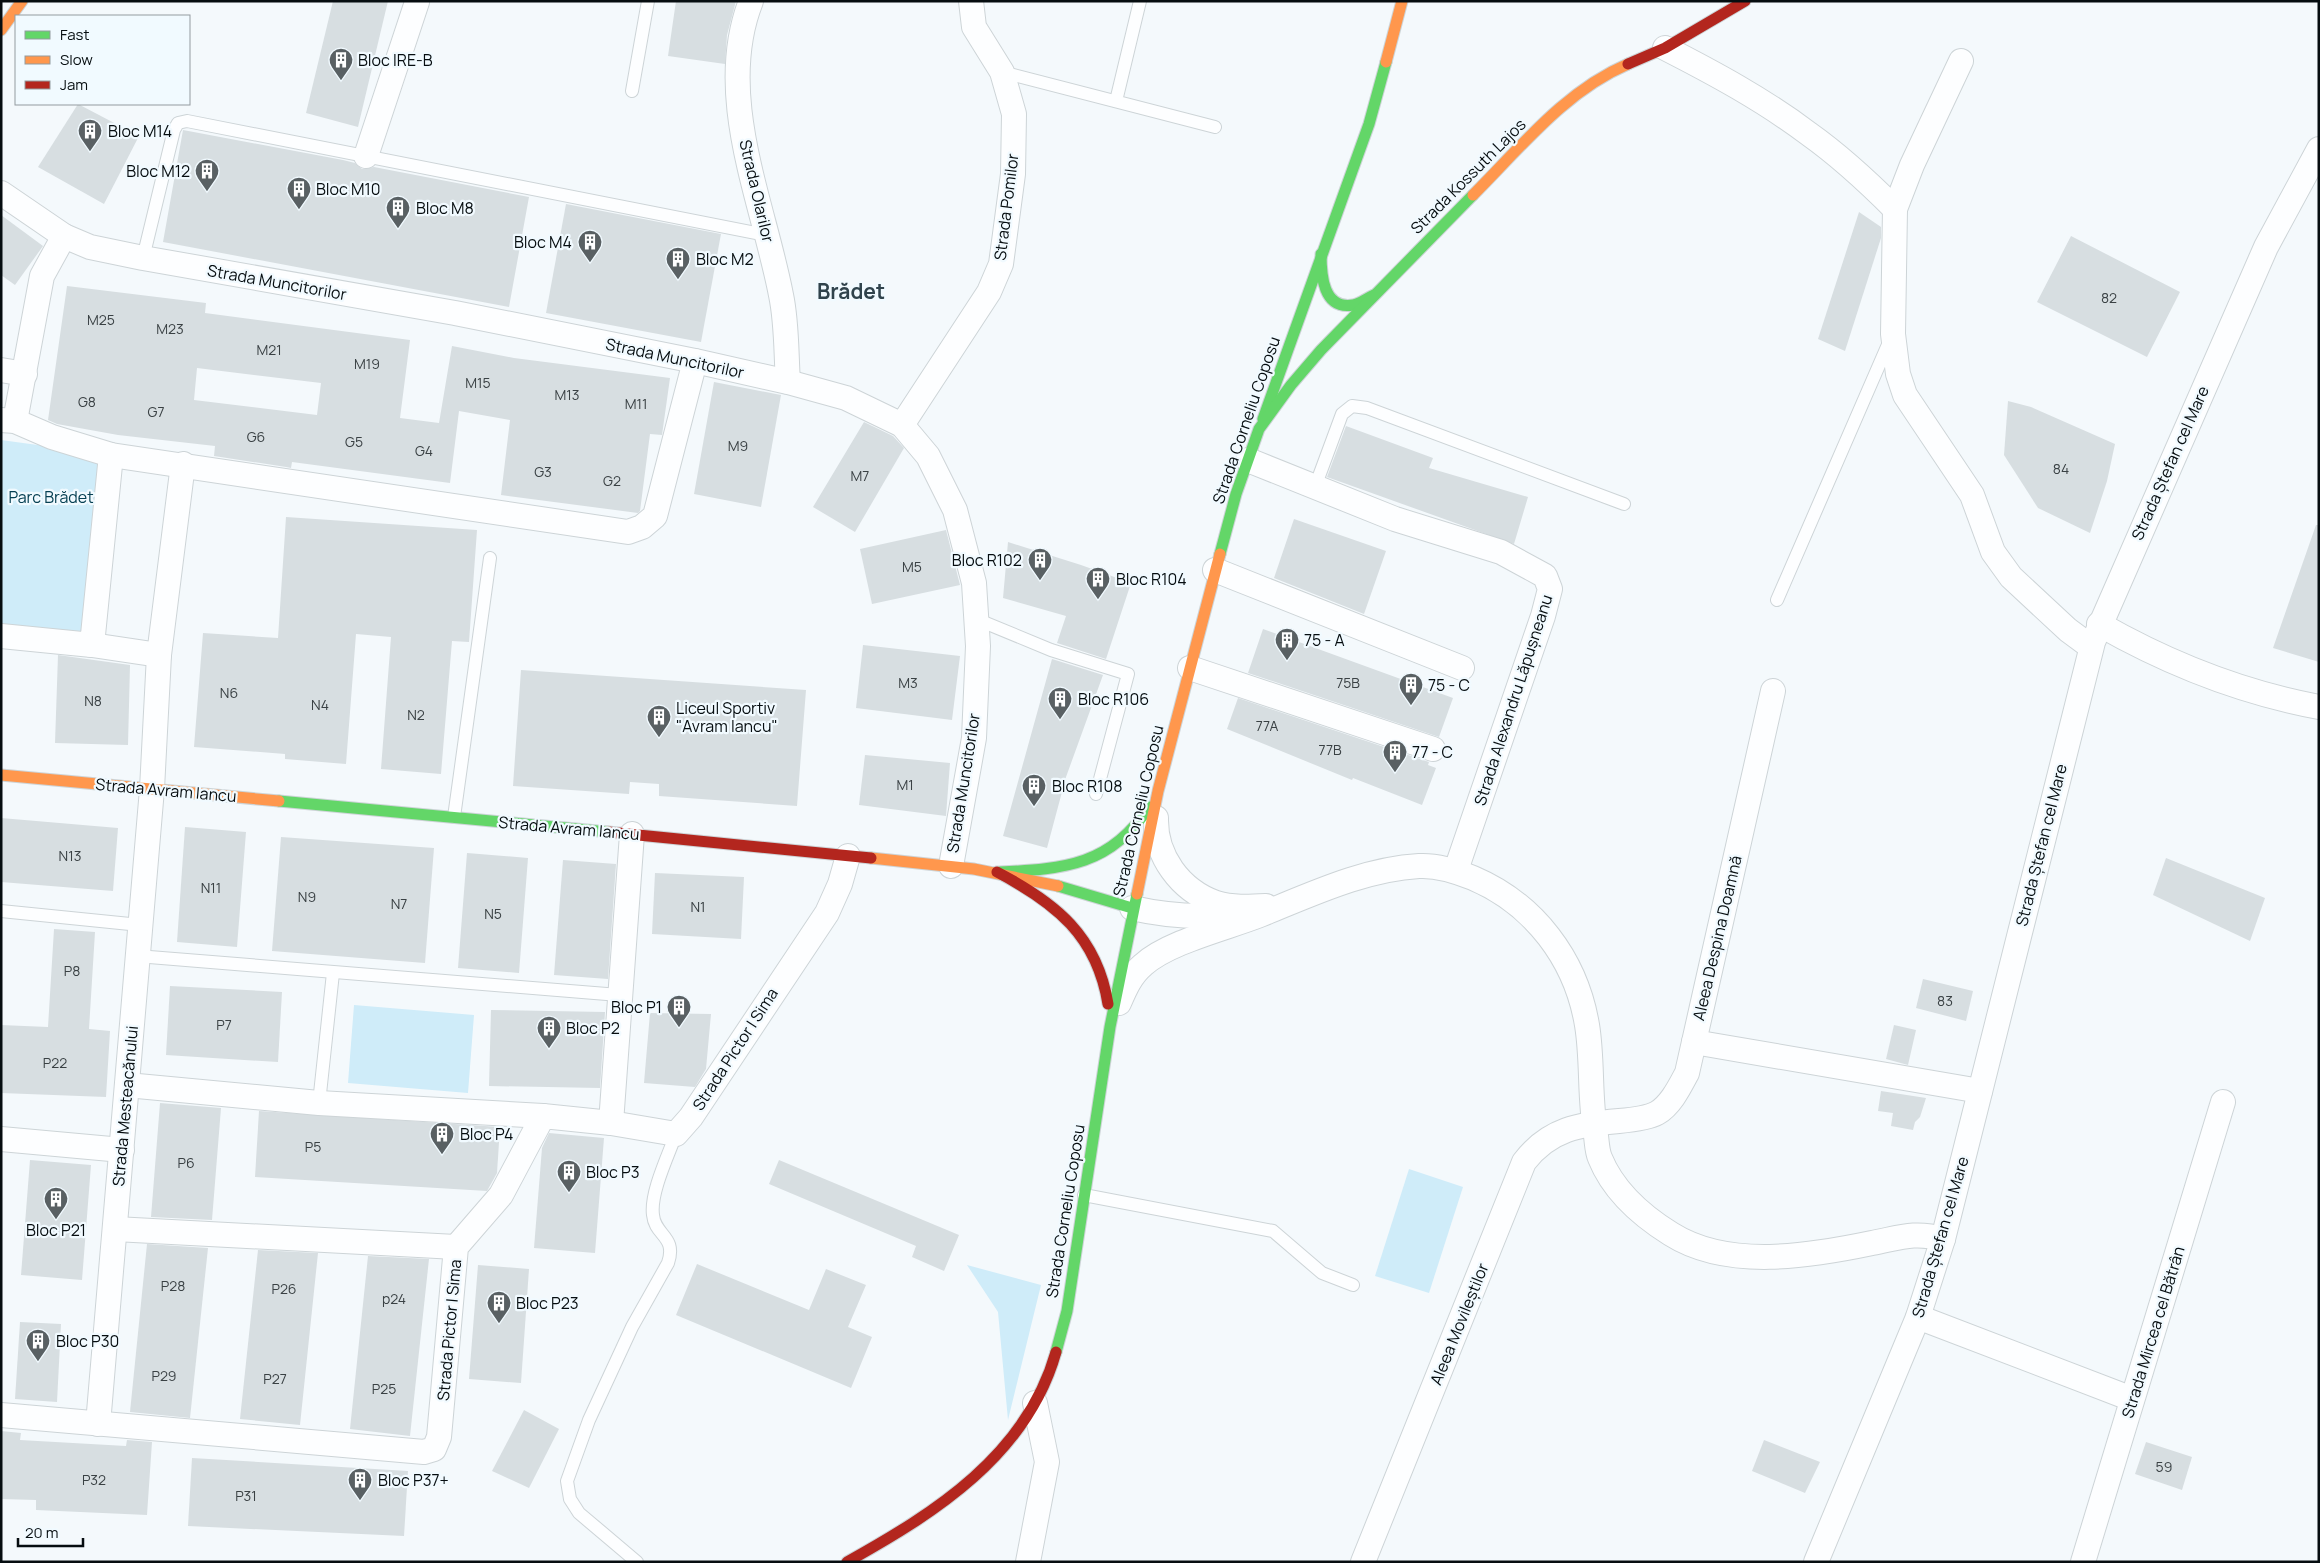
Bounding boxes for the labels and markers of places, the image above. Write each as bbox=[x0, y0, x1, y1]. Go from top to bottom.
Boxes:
building icon: Bloc IRE-B bbox=[328, 47, 354, 81]
place label: Bloc IRE-B bbox=[358, 49, 433, 71]
building icon: Bloc M14 bbox=[77, 118, 103, 152]
place label: Bloc M14 bbox=[108, 120, 172, 142]
building icon: Bloc M12 bbox=[194, 158, 220, 192]
place label: Bloc M12 bbox=[126, 160, 190, 182]
building icon: Bloc M10 bbox=[286, 176, 312, 210]
place label: Bloc M10 bbox=[316, 178, 381, 200]
building icon: Bloc M8 bbox=[385, 195, 411, 229]
place label: Bloc M8 bbox=[416, 197, 474, 219]
building icon: Bloc M4 bbox=[577, 229, 603, 263]
place label: Bloc M4 bbox=[514, 231, 572, 253]
building icon: Bloc M2 bbox=[665, 246, 691, 280]
place label: Bloc M2 bbox=[696, 248, 754, 270]
building icon: Bloc R102 bbox=[1027, 547, 1053, 581]
place label: Bloc R102 bbox=[952, 549, 1022, 571]
building icon: Bloc R104 bbox=[1085, 566, 1111, 600]
place label: Bloc R104 bbox=[1116, 568, 1187, 590]
building icon: 75 - A bbox=[1274, 627, 1300, 661]
place label: 75 - A bbox=[1304, 629, 1345, 651]
building icon: 75 - C bbox=[1398, 672, 1424, 706]
place label: 75 - C bbox=[1428, 674, 1470, 696]
building icon: Bloc R106 bbox=[1047, 686, 1073, 720]
place label: Bloc R106 bbox=[1078, 688, 1149, 710]
place label: Liceul Sportiv "Avram Iancu" bbox=[676, 697, 778, 737]
building icon: Liceul Sportiv "Avram Iancu" bbox=[646, 704, 672, 738]
building icon: 77 - C bbox=[1382, 739, 1408, 773]
place label: 77 - C bbox=[1412, 741, 1453, 763]
building icon: Bloc R108 bbox=[1021, 773, 1047, 807]
place label: Bloc R108 bbox=[1052, 775, 1122, 797]
building icon: Bloc P1 bbox=[666, 994, 692, 1028]
place label: Bloc P1 bbox=[611, 996, 662, 1018]
building icon: Bloc P2 bbox=[536, 1015, 562, 1049]
place label: Bloc P2 bbox=[566, 1017, 620, 1039]
building icon: Bloc P4 bbox=[429, 1121, 455, 1155]
place label: Bloc P4 bbox=[460, 1123, 513, 1145]
building icon: Bloc P3 bbox=[556, 1159, 582, 1193]
place label: Bloc P3 bbox=[586, 1161, 640, 1183]
building icon: Bloc P21 bbox=[43, 1186, 69, 1220]
place label: Bloc P21 bbox=[26, 1219, 86, 1241]
building icon: Bloc P23 bbox=[486, 1290, 512, 1324]
place label: Bloc P23 bbox=[516, 1292, 579, 1314]
building icon: Bloc P30 bbox=[25, 1328, 51, 1362]
place label: Bloc P30 bbox=[56, 1330, 119, 1352]
building icon: Bloc P37+ bbox=[347, 1467, 373, 1501]
place label: Bloc P37+ bbox=[378, 1469, 449, 1491]

